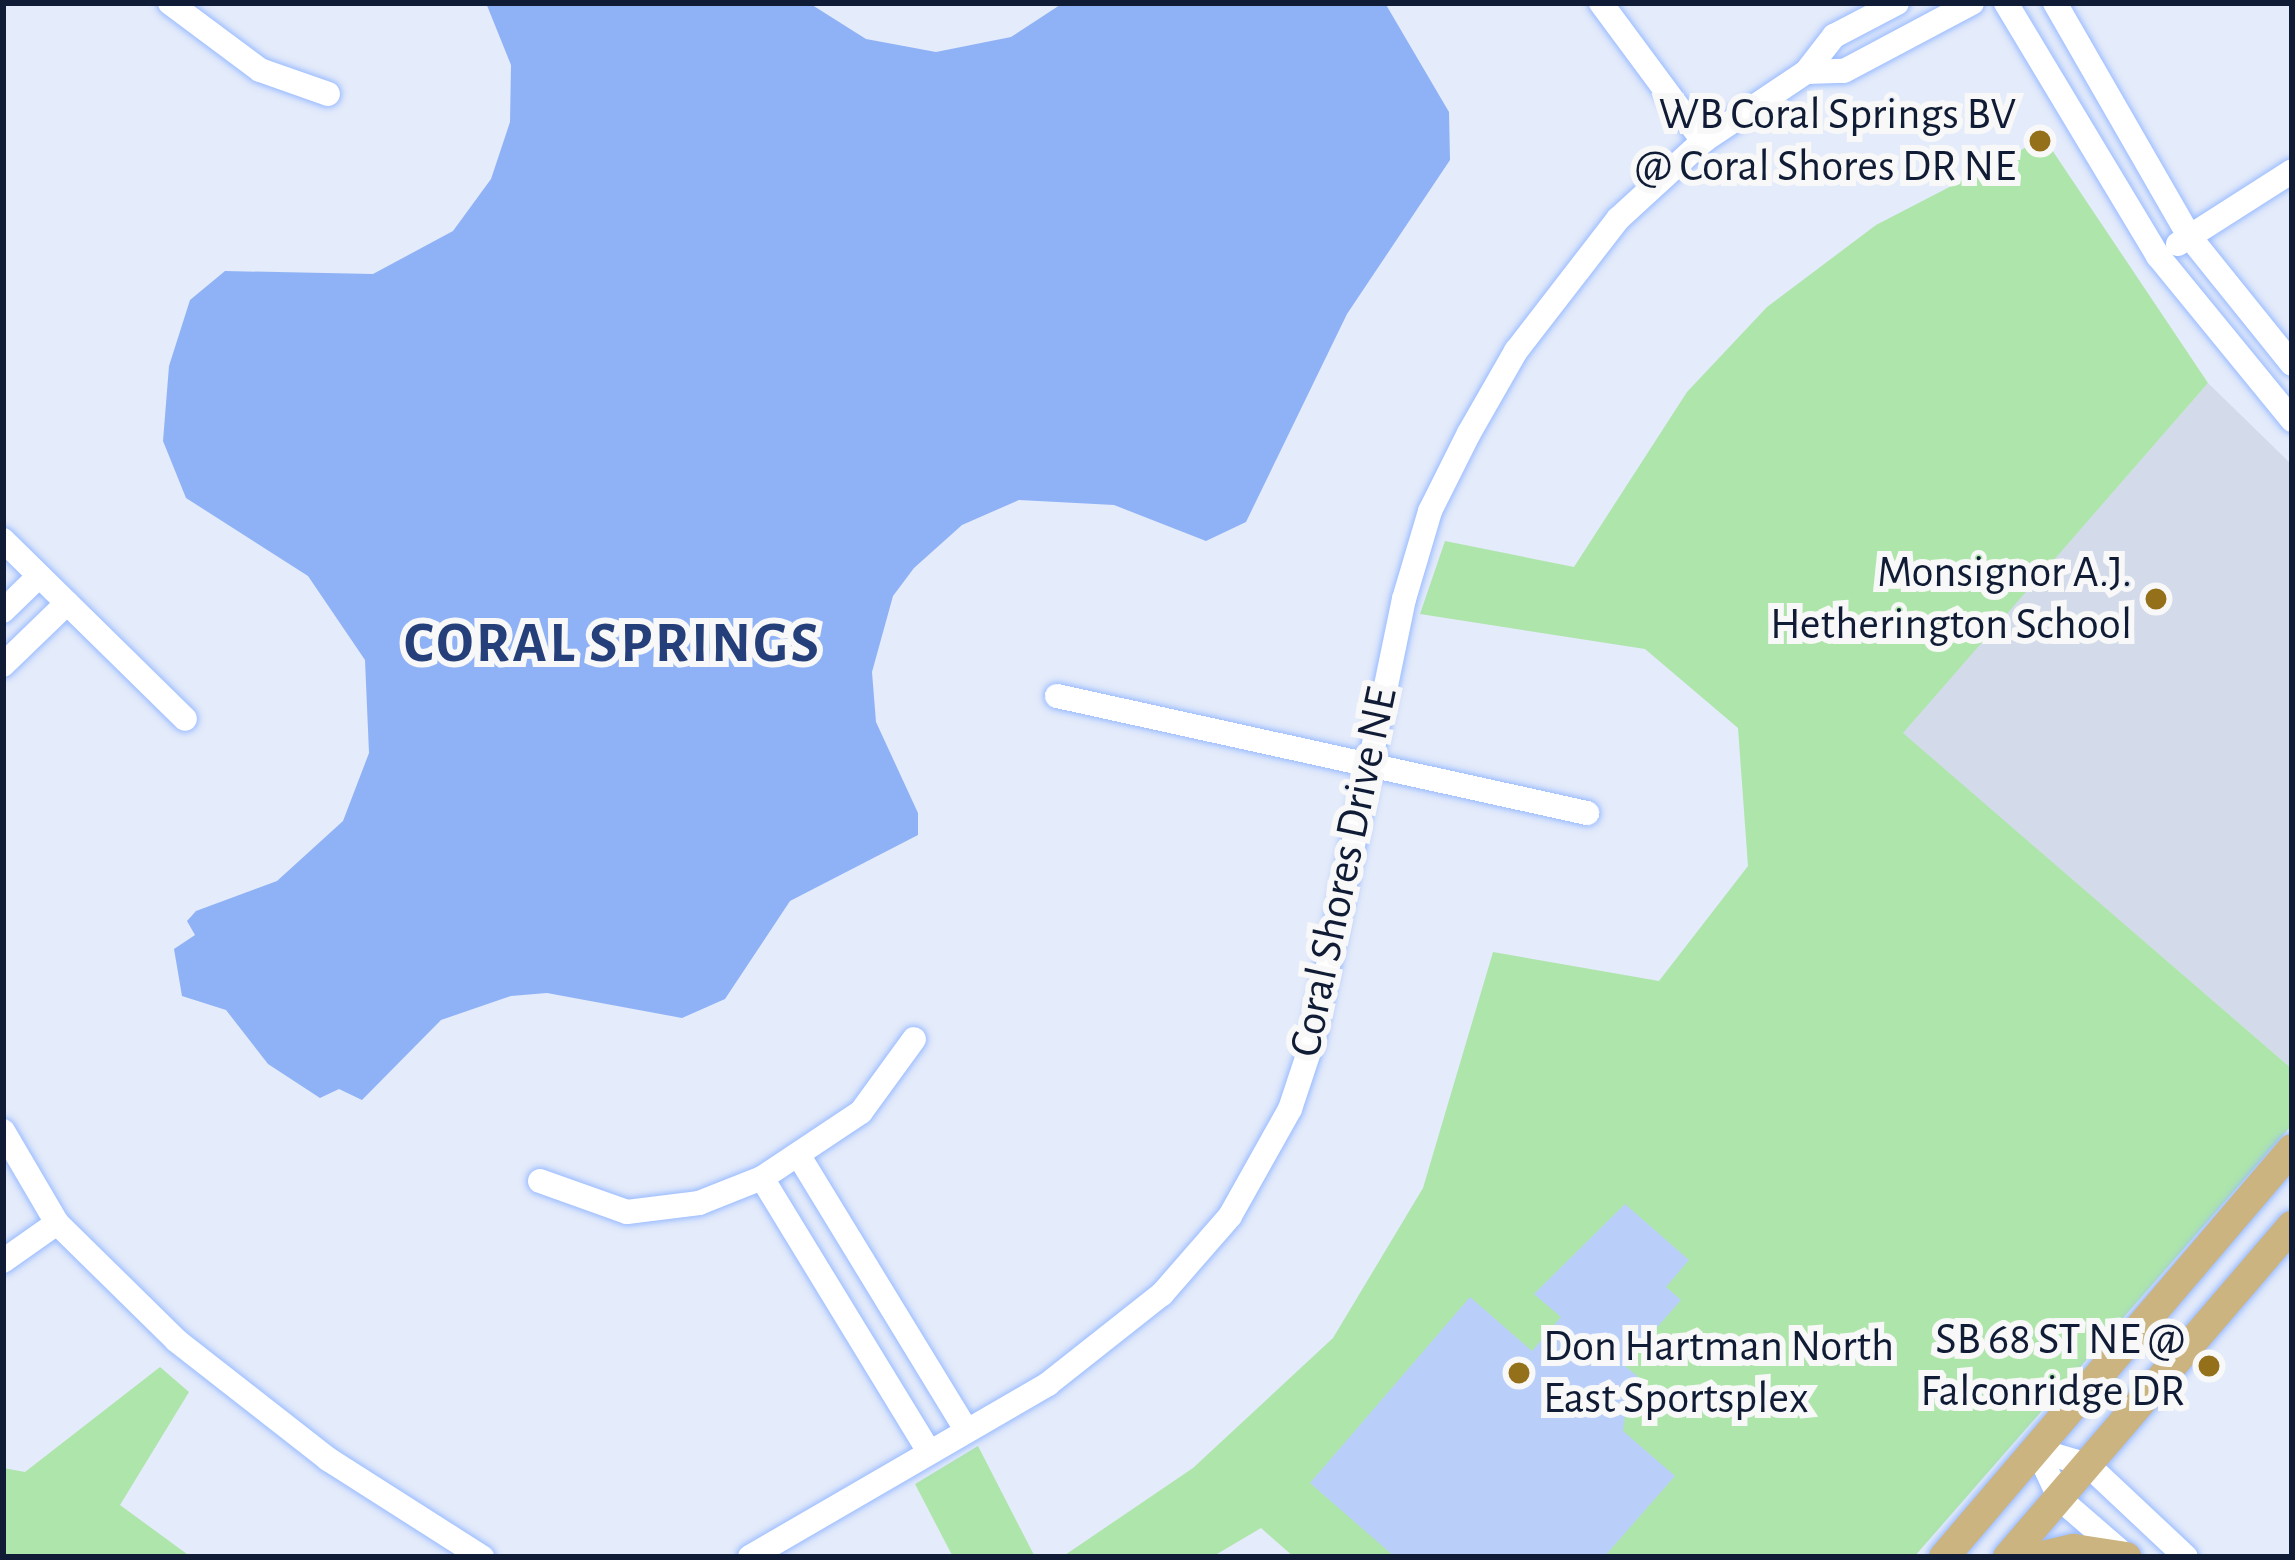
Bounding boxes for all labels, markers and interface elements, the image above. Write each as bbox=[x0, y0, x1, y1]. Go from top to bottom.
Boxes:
place label: WB Coral Springs BV @ Coral Shores DR NE bbox=[1635, 88, 2016, 194]
marker: WB Coral Springs BV @ Coral Shores DR NE bbox=[2027, 128, 2053, 154]
place label: Monsignor A.J. Hetherington School bbox=[1770, 546, 2132, 652]
marker: Monsignor A.J. Hetherington School bbox=[2143, 586, 2169, 612]
district label: CORAL SPRINGS bbox=[404, 610, 822, 678]
street label: Coral Shores Drive NE bbox=[1278, 682, 1410, 1062]
place label: SB 68 ST NE @ Falconridge DR bbox=[1920, 1313, 2185, 1419]
place label: Don Hartman North East Sportsplex bbox=[1543, 1320, 1894, 1426]
marker: SB 68 ST NE @ Falconridge DR bbox=[2196, 1353, 2222, 1379]
marker: Don Hartman North East Sportsplex bbox=[1506, 1360, 1532, 1386]

